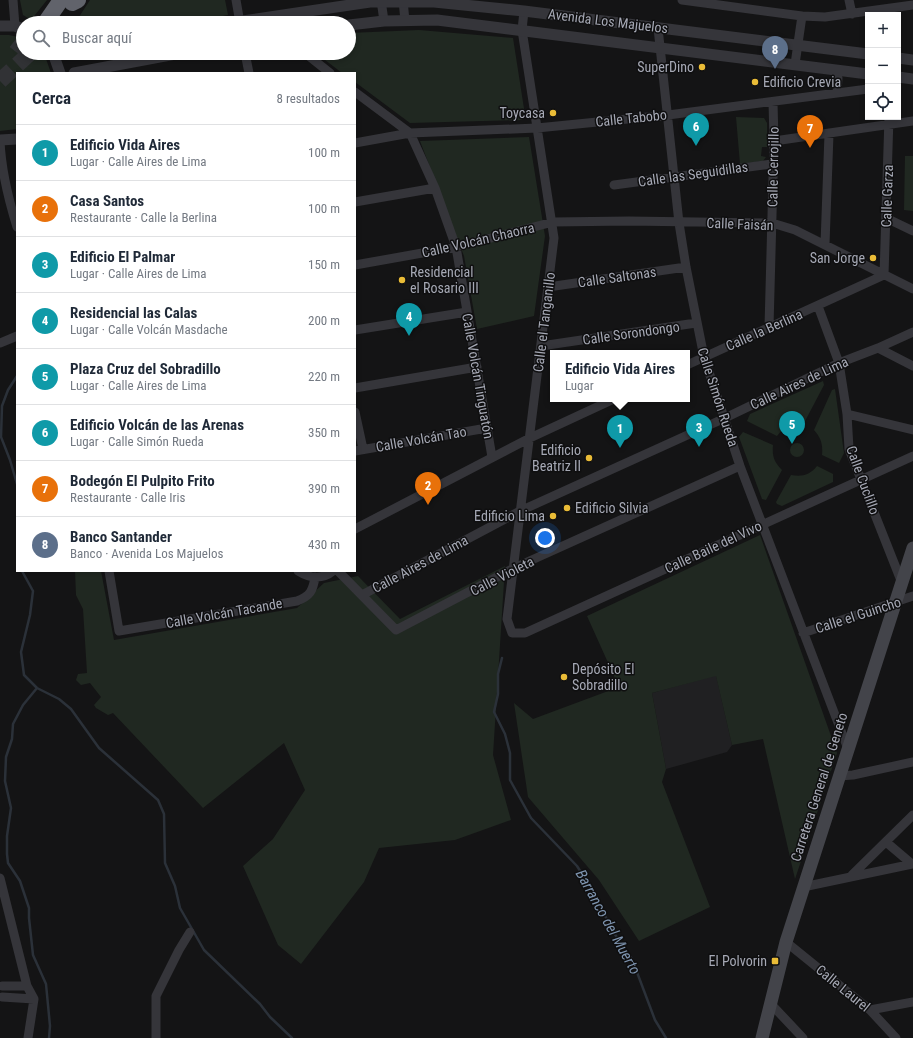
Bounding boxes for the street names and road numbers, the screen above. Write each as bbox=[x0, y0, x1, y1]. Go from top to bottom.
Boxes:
street label: Avenida Los Majuelos bbox=[547, 6, 669, 36]
street label: Calle Tabobo bbox=[595, 106, 667, 130]
street label: Calle Cerrojillo bbox=[764, 127, 782, 207]
street label: Calle las Seguidillas bbox=[637, 158, 749, 190]
street label: Calle Garza bbox=[878, 164, 896, 228]
street label: Calle Faisán bbox=[706, 215, 774, 233]
street label: Calle Volcán Chaorra bbox=[420, 219, 536, 261]
street label: Calle Saltonas bbox=[577, 264, 657, 290]
street label: Calle el Tanganillo bbox=[530, 271, 558, 373]
street label: Calle la Berlina bbox=[723, 306, 805, 354]
street label: Calle Volcán Tinguatón bbox=[459, 312, 497, 440]
street label: Calle Sorondongo bbox=[581, 318, 681, 348]
street label: Calle Simón Rueda bbox=[694, 345, 742, 449]
street label: Calle Aires de Lima bbox=[747, 353, 851, 413]
street label: Calle Volcán Tao bbox=[374, 423, 468, 455]
street label: Calle Cuclillo bbox=[843, 443, 883, 517]
street label: Calle Baile del Vivo bbox=[662, 517, 764, 577]
street label: Calle Aires de Lima bbox=[369, 532, 471, 596]
street label: Calle Violeta bbox=[467, 553, 537, 599]
street label: Calle el Guincho bbox=[813, 594, 903, 636]
street label: Calle Volcán Tacande bbox=[164, 595, 284, 631]
street label: Carretera General de Geneto bbox=[787, 711, 851, 863]
street label: Calle Laurel bbox=[813, 961, 873, 1015]

